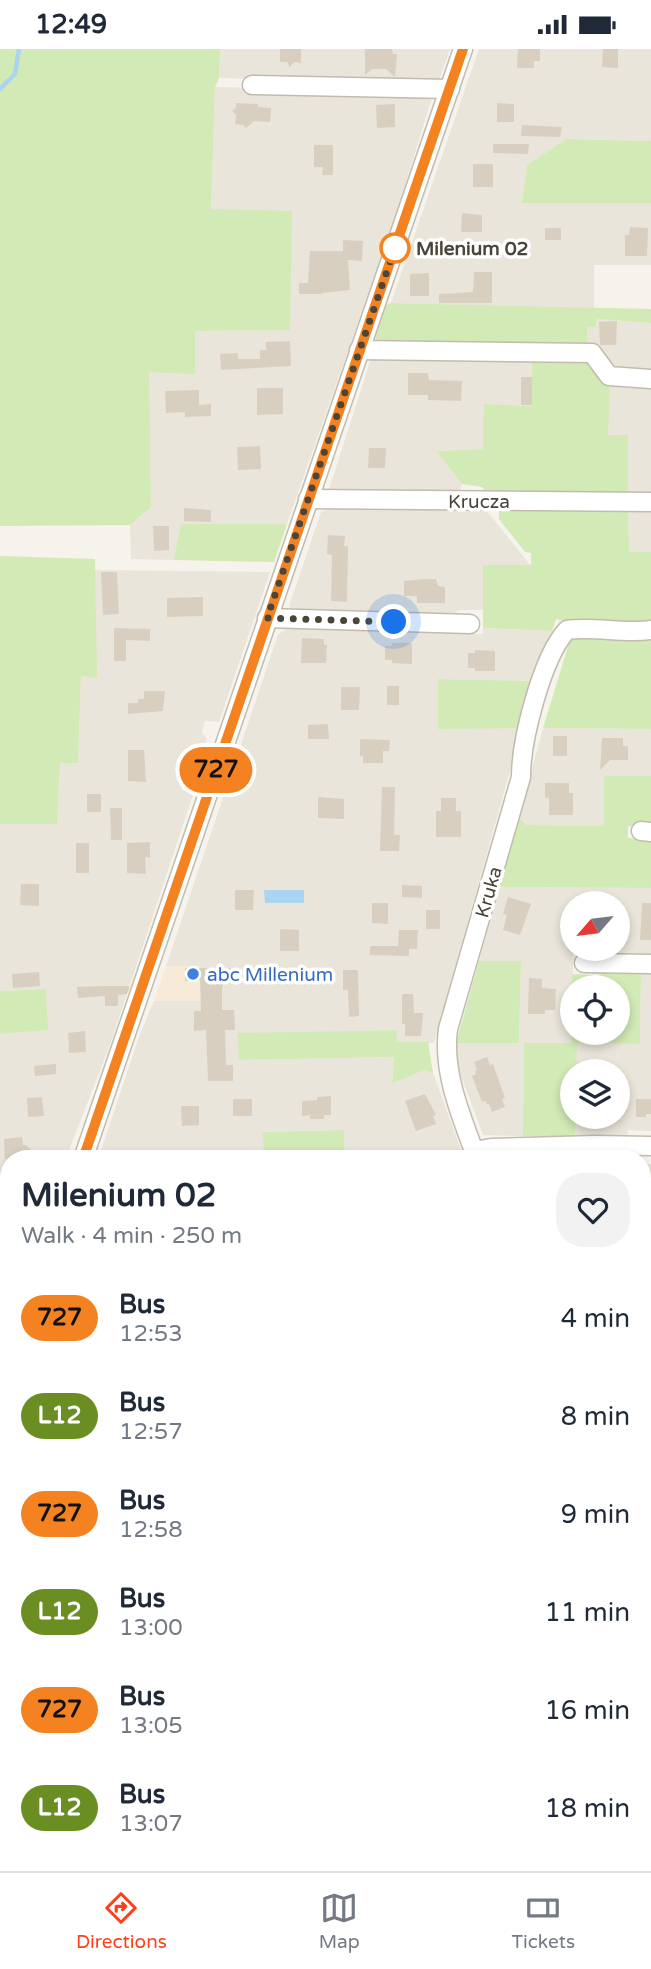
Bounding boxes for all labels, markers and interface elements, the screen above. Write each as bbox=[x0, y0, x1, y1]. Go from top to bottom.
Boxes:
text: 12:49 bbox=[35, 9, 107, 40]
marker: Milenium 02 bbox=[380, 233, 410, 263]
place label: Milenium 02 bbox=[416, 238, 529, 260]
street label: Krucza bbox=[448, 491, 510, 513]
your location bbox=[376, 604, 411, 639]
line badge: 727 bbox=[176, 747, 256, 793]
text: 727 bbox=[193, 755, 239, 784]
street label: Kruka bbox=[471, 864, 507, 921]
north arrow bbox=[560, 891, 630, 961]
map controls bbox=[560, 891, 630, 1129]
place label: abc Millenium bbox=[207, 964, 333, 986]
marker: abc Millenium bbox=[185, 966, 201, 982]
button: locate bbox=[560, 975, 630, 1045]
button: layers bbox=[560, 1059, 630, 1129]
button: heart bbox=[556, 1173, 630, 1247]
text: Milenium 02 bbox=[21, 1176, 216, 1215]
text: Walk · 4 min · 250 m bbox=[21, 1222, 242, 1250]
text: Bus bbox=[119, 1289, 165, 1320]
text: 727 bbox=[37, 1303, 82, 1332]
text: 4 min bbox=[561, 1303, 630, 1334]
text: 12:53 bbox=[119, 1320, 183, 1348]
text: Bus bbox=[119, 1387, 165, 1418]
text: L12 bbox=[38, 1401, 81, 1430]
text: 8 min bbox=[561, 1401, 630, 1432]
text: 12:57 bbox=[119, 1418, 183, 1446]
text: Bus bbox=[119, 1485, 165, 1516]
text: 727 bbox=[37, 1499, 82, 1528]
text: 9 min bbox=[561, 1499, 630, 1530]
text: 12:58 bbox=[119, 1516, 183, 1544]
text: Bus bbox=[119, 1583, 165, 1614]
text: L12 bbox=[38, 1597, 81, 1626]
text: 11 min bbox=[544, 1597, 630, 1628]
text: 13:00 bbox=[119, 1614, 183, 1642]
text: Bus bbox=[119, 1681, 165, 1712]
text: 727 bbox=[37, 1695, 82, 1724]
text: 16 min bbox=[544, 1695, 630, 1726]
text: 13:05 bbox=[119, 1712, 183, 1740]
text: Bus bbox=[119, 1779, 165, 1810]
text: L12 bbox=[38, 1793, 81, 1822]
text: 18 min bbox=[544, 1793, 630, 1824]
text: 13:07 bbox=[119, 1810, 183, 1838]
tab: Directions bbox=[76, 1889, 167, 1953]
tab: Map bbox=[319, 1889, 360, 1953]
tab: Tickets bbox=[512, 1889, 575, 1953]

